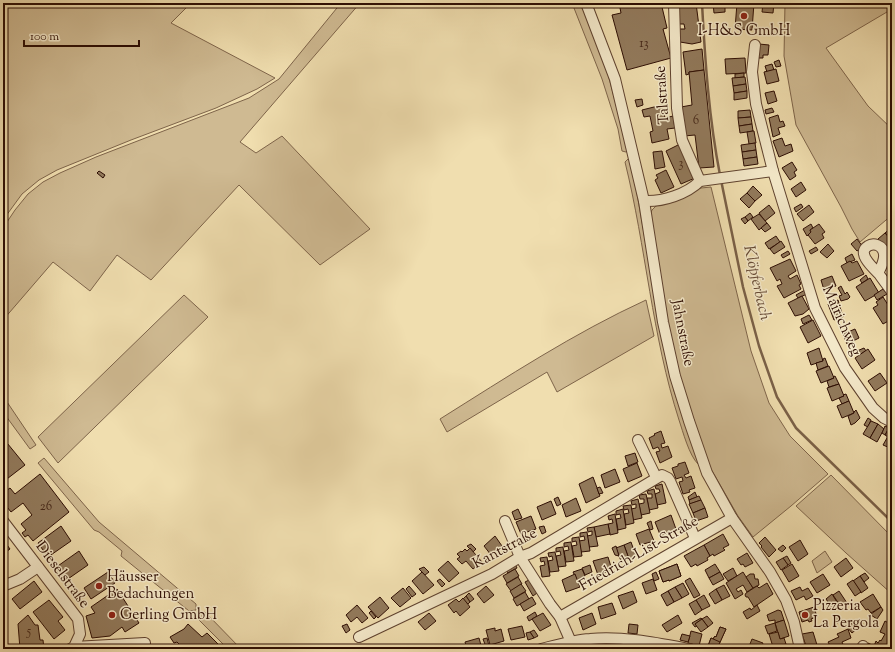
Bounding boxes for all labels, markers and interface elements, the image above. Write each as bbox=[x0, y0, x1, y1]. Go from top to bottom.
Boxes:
marker: I-H&S GmbH bbox=[739, 11, 749, 21]
place label: I-H&S GmbH bbox=[698, 21, 790, 42]
scale bar bbox=[24, 22, 139, 48]
text: 100 m bbox=[30, 28, 59, 46]
house number: 13 bbox=[639, 35, 649, 53]
street label: Talstraße bbox=[650, 65, 676, 125]
house number: 6 bbox=[693, 112, 699, 130]
house number: 3 bbox=[678, 155, 684, 173]
water label: Klöpferbach bbox=[736, 243, 776, 323]
street label: Mairichweg bbox=[816, 282, 866, 360]
street label: Jahnstraße bbox=[665, 297, 699, 368]
house number: 26 bbox=[40, 498, 52, 516]
street label: Friedrich-List-Straße bbox=[576, 511, 702, 597]
street label: Kantstraße bbox=[469, 523, 541, 575]
street label: Dieselstraße bbox=[30, 537, 94, 613]
place label: Häusser Bedachungen bbox=[107, 567, 195, 605]
marker: Häusser Bedachungen bbox=[94, 581, 104, 591]
place label: Pizzeria La Pergola bbox=[813, 596, 879, 634]
place label: Gerling GmbH bbox=[120, 605, 217, 626]
marker: Gerling GmbH bbox=[107, 610, 117, 620]
marker: Pizzeria La Pergola bbox=[800, 610, 810, 620]
house number: 5 bbox=[26, 623, 32, 641]

